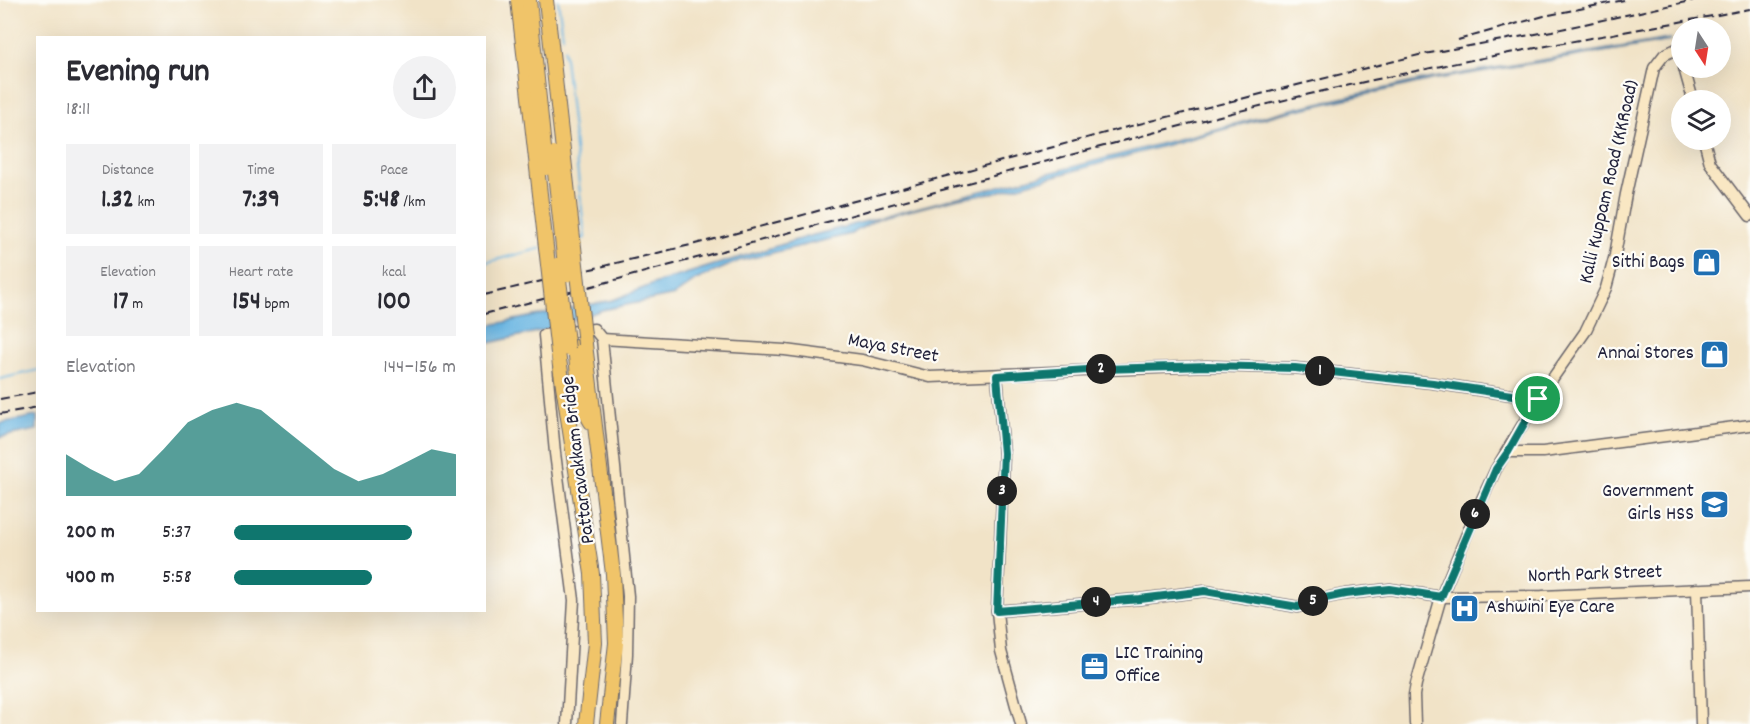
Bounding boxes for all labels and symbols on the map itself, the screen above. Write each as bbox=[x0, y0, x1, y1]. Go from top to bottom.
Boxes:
north arrow bbox=[1671, 18, 1731, 78]
street label: Kalli Kuppam Road (KKRoad) bbox=[1573, 77, 1647, 287]
shop icon: Sithi Bags bbox=[1690, 247, 1722, 279]
place label: Sithi Bags bbox=[1612, 249, 1685, 277]
street label: Maya Street bbox=[845, 327, 941, 371]
shop icon: Annai Stores bbox=[1699, 338, 1731, 370]
place label: Annai Stores bbox=[1597, 340, 1694, 368]
pin: 2 bbox=[1086, 354, 1116, 384]
pin: 1 bbox=[1305, 356, 1335, 386]
pin bbox=[1512, 373, 1563, 424]
street label: Pattaravakkam Bridge bbox=[555, 374, 603, 545]
pin: 3 bbox=[987, 476, 1017, 506]
place label: Government Girls HSS bbox=[1602, 478, 1694, 529]
school or university icon: Government Girls HSS bbox=[1699, 488, 1731, 520]
pin: 6 bbox=[1460, 499, 1490, 529]
street label: North Park Street bbox=[1527, 559, 1663, 591]
pin: 5 bbox=[1298, 586, 1328, 616]
pin: 4 bbox=[1081, 587, 1111, 617]
hospital icon: Ashwini Eye Care bbox=[1449, 592, 1481, 624]
place label: Ashwini Eye Care bbox=[1486, 594, 1615, 622]
place label: LIC Training Office bbox=[1115, 640, 1203, 691]
office icon: LIC Training Office bbox=[1078, 650, 1110, 682]

